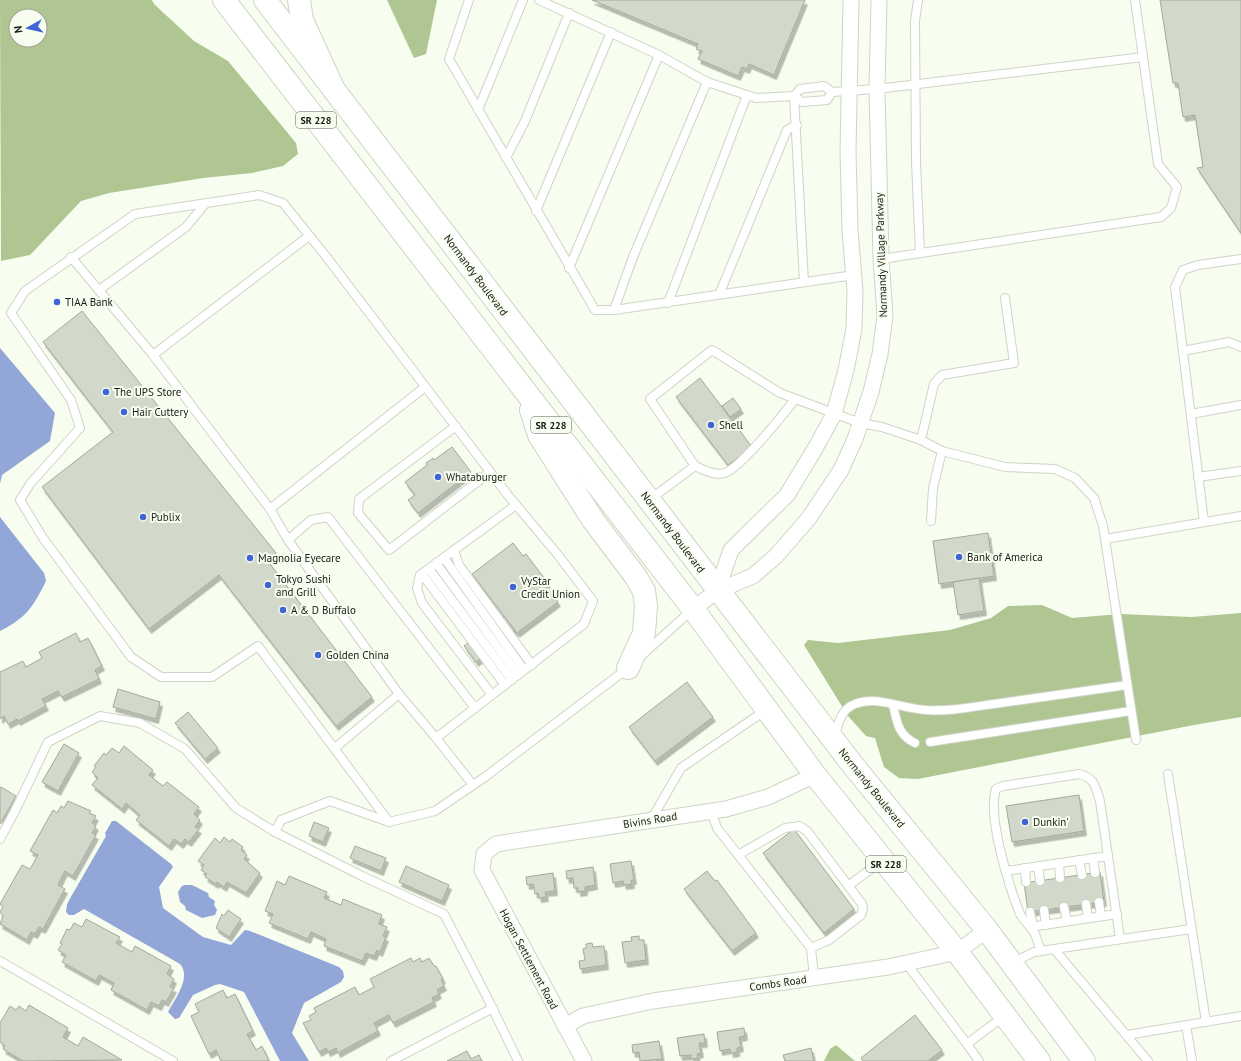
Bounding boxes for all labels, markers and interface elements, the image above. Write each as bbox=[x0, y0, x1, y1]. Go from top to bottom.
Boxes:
north arrow bbox=[8, 8, 48, 48]
text: N bbox=[11, 25, 26, 34]
road number: SR 228 bbox=[296, 112, 336, 128]
street label: Normandy Village Parkway bbox=[872, 191, 890, 318]
street label: Normandy Boulevard bbox=[441, 232, 511, 319]
place label: TIAA Bank bbox=[65, 295, 114, 309]
marker: TIAA Bank bbox=[52, 297, 62, 307]
place label: The UPS Store bbox=[114, 385, 182, 399]
marker: The UPS Store bbox=[101, 387, 111, 397]
place label: Hair Cuttery bbox=[132, 405, 189, 419]
marker: Hair Cuttery bbox=[119, 407, 129, 417]
road number: SR 228 bbox=[531, 417, 571, 433]
place label: Shell bbox=[719, 418, 744, 432]
marker: Shell bbox=[706, 420, 716, 430]
place label: Whataburger bbox=[446, 470, 507, 484]
marker: Whataburger bbox=[433, 472, 443, 482]
street label: Normandy Boulevard bbox=[638, 489, 708, 576]
place label: Publix bbox=[151, 510, 181, 524]
marker: Publix bbox=[138, 512, 148, 522]
place label: Bank of America bbox=[967, 550, 1043, 564]
place label: Magnolia Eyecare bbox=[258, 551, 341, 565]
marker: Bank of America bbox=[954, 552, 964, 562]
marker: Magnolia Eyecare bbox=[245, 553, 255, 563]
place label: Tokyo Sushi and Grill bbox=[276, 572, 331, 599]
place label: VyStar Credit Union bbox=[520, 574, 580, 601]
marker: Tokyo Sushi and Grill bbox=[263, 580, 273, 590]
marker: VyStar Credit Union bbox=[508, 582, 518, 592]
place label: A & D Buffalo bbox=[291, 603, 356, 617]
marker: A & D Buffalo bbox=[278, 605, 288, 615]
place label: Golden China bbox=[326, 648, 389, 662]
marker: Golden China bbox=[313, 650, 323, 660]
street label: Normandy Boulevard bbox=[836, 745, 908, 831]
street label: Bivins Road bbox=[622, 809, 678, 831]
place label: Dunkin' bbox=[1033, 815, 1069, 829]
marker: Dunkin' bbox=[1020, 817, 1030, 827]
road number: SR 228 bbox=[866, 856, 906, 872]
street label: Hogan Settlement Road bbox=[497, 906, 561, 1012]
street label: Combs Road bbox=[749, 972, 808, 994]

